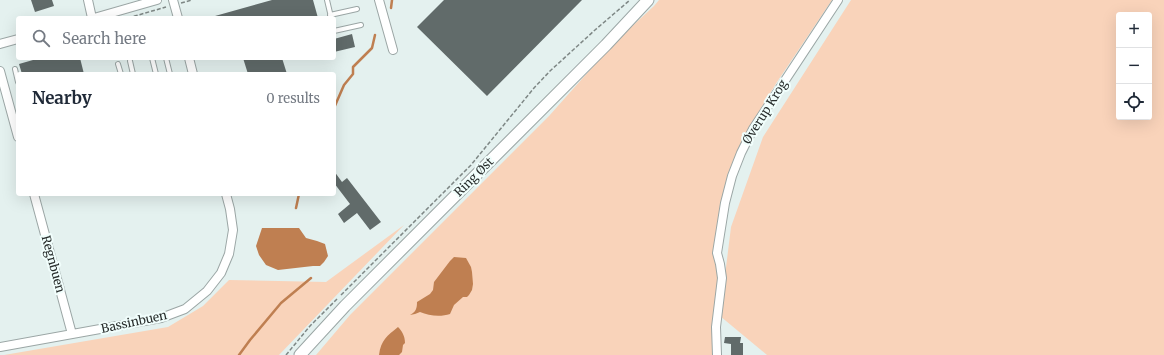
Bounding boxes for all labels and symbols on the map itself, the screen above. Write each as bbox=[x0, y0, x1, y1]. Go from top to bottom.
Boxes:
street label: Øverup Krog bbox=[739, 76, 791, 147]
street label: Ring Øst bbox=[451, 154, 497, 199]
street label: Regnbuen bbox=[39, 234, 68, 294]
street label: Bassinbuen bbox=[100, 307, 168, 336]

